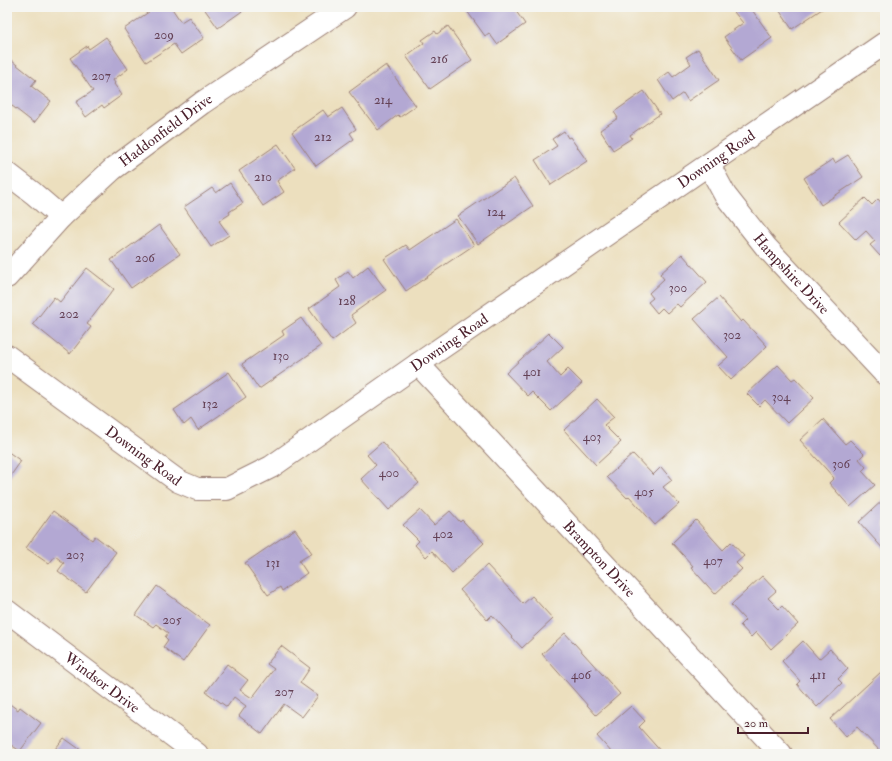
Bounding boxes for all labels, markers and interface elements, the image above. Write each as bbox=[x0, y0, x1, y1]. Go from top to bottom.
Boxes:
house number: 209 bbox=[154, 27, 174, 43]
house number: 216 bbox=[430, 51, 449, 67]
house number: 207 bbox=[91, 68, 111, 84]
street label: Haddonfield Drive bbox=[115, 90, 216, 171]
house number: 214 bbox=[374, 92, 393, 108]
street label: Downing Road bbox=[674, 126, 759, 193]
house number: 212 bbox=[314, 129, 332, 145]
house number: 210 bbox=[254, 169, 272, 185]
house number: 124 bbox=[487, 204, 506, 220]
street label: Hampshire Drive bbox=[749, 229, 833, 319]
house number: 206 bbox=[135, 250, 156, 266]
house number: 300 bbox=[669, 280, 687, 296]
house number: 128 bbox=[338, 293, 356, 309]
house number: 202 bbox=[59, 306, 79, 322]
street label: Downing Road bbox=[407, 309, 492, 376]
house number: 302 bbox=[723, 327, 742, 343]
house number: 130 bbox=[273, 348, 289, 364]
house number: 401 bbox=[523, 364, 541, 380]
house number: 304 bbox=[772, 389, 791, 405]
house number: 132 bbox=[202, 396, 219, 412]
street label: Downing Road bbox=[101, 422, 186, 491]
house number: 403 bbox=[583, 429, 601, 445]
house number: 306 bbox=[832, 456, 852, 472]
house number: 400 bbox=[379, 465, 399, 481]
house number: 405 bbox=[634, 484, 654, 500]
street label: Brampton Drive bbox=[559, 517, 639, 601]
house number: 402 bbox=[433, 526, 454, 542]
house number: 203 bbox=[66, 547, 84, 563]
house number: 407 bbox=[703, 553, 723, 569]
house number: 131 bbox=[266, 555, 280, 571]
house number: 205 bbox=[163, 612, 182, 628]
street label: Windsor Drive bbox=[59, 648, 143, 718]
house number: 406 bbox=[571, 667, 593, 683]
house number: 411 bbox=[810, 667, 826, 683]
house number: 207 bbox=[274, 684, 294, 700]
scale bar bbox=[738, 709, 808, 735]
text: 20 m bbox=[744, 716, 769, 731]

